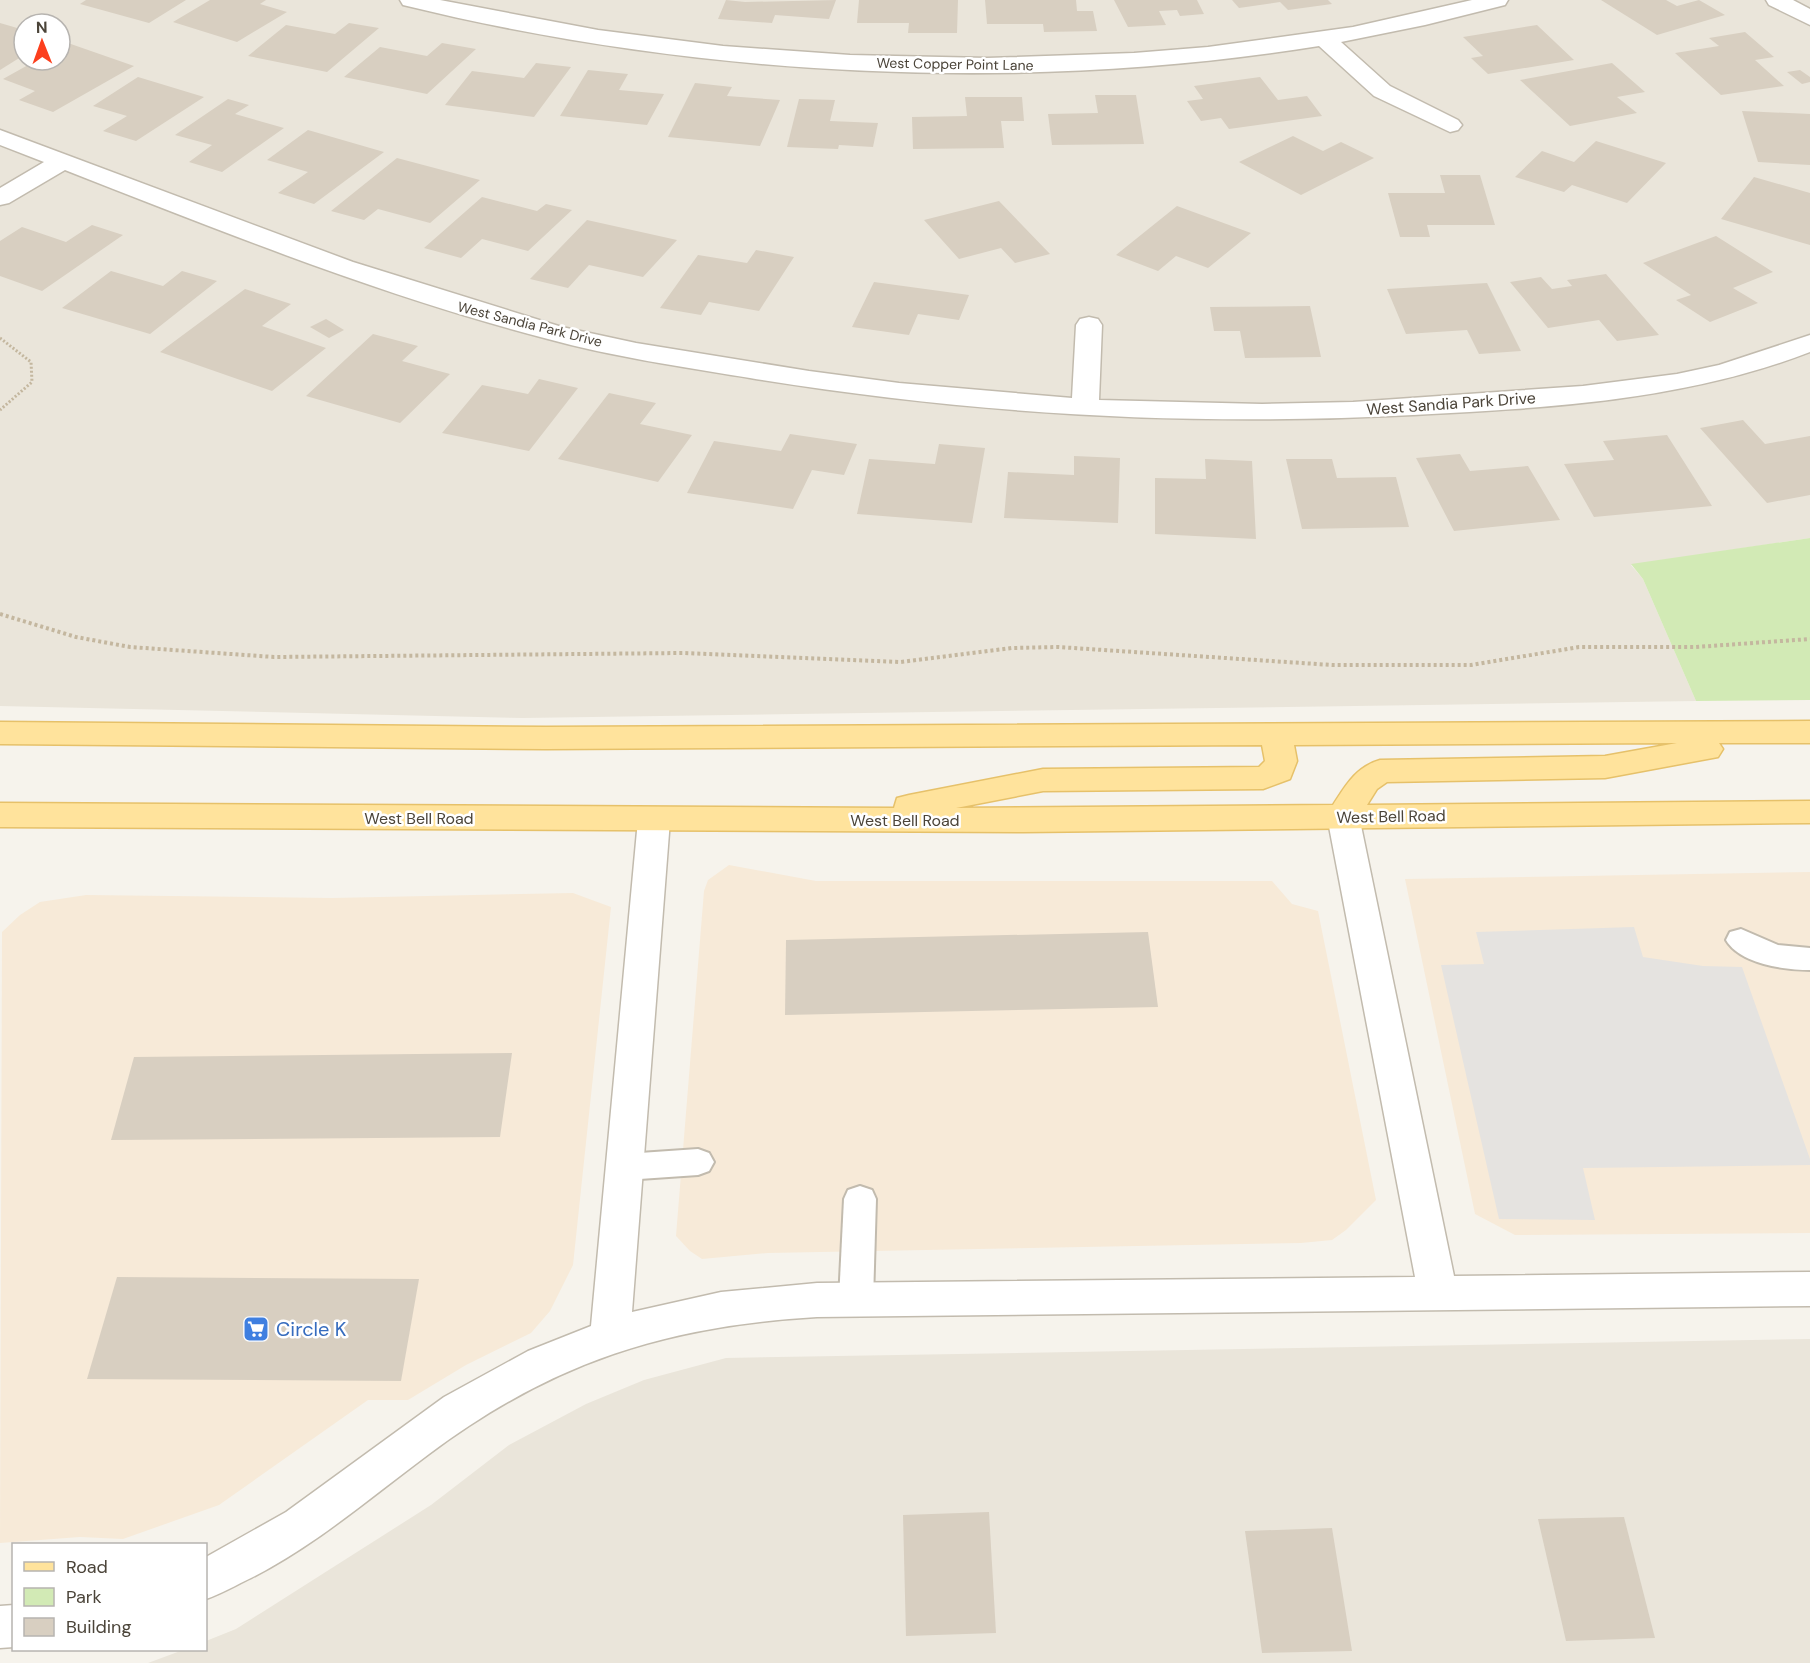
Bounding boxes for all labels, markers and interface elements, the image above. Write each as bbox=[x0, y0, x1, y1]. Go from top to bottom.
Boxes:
north arrow bbox=[12, 12, 72, 72]
text: N bbox=[36, 17, 48, 38]
street label: West Copper Point Lane bbox=[876, 54, 1034, 74]
street label: West Sandia Park Drive bbox=[456, 297, 604, 351]
street label: West Sandia Park Drive bbox=[1366, 387, 1536, 420]
street label: West Bell Road bbox=[1336, 805, 1446, 828]
street label: West Bell Road bbox=[364, 808, 474, 829]
street label: West Bell Road bbox=[850, 810, 960, 831]
supermarket icon: Circle K bbox=[241, 1314, 271, 1344]
place label: Circle K bbox=[276, 1316, 347, 1342]
legend bbox=[12, 1543, 207, 1651]
text: Road bbox=[66, 1555, 108, 1579]
text: Park bbox=[66, 1585, 102, 1609]
text: Building bbox=[66, 1615, 131, 1639]

